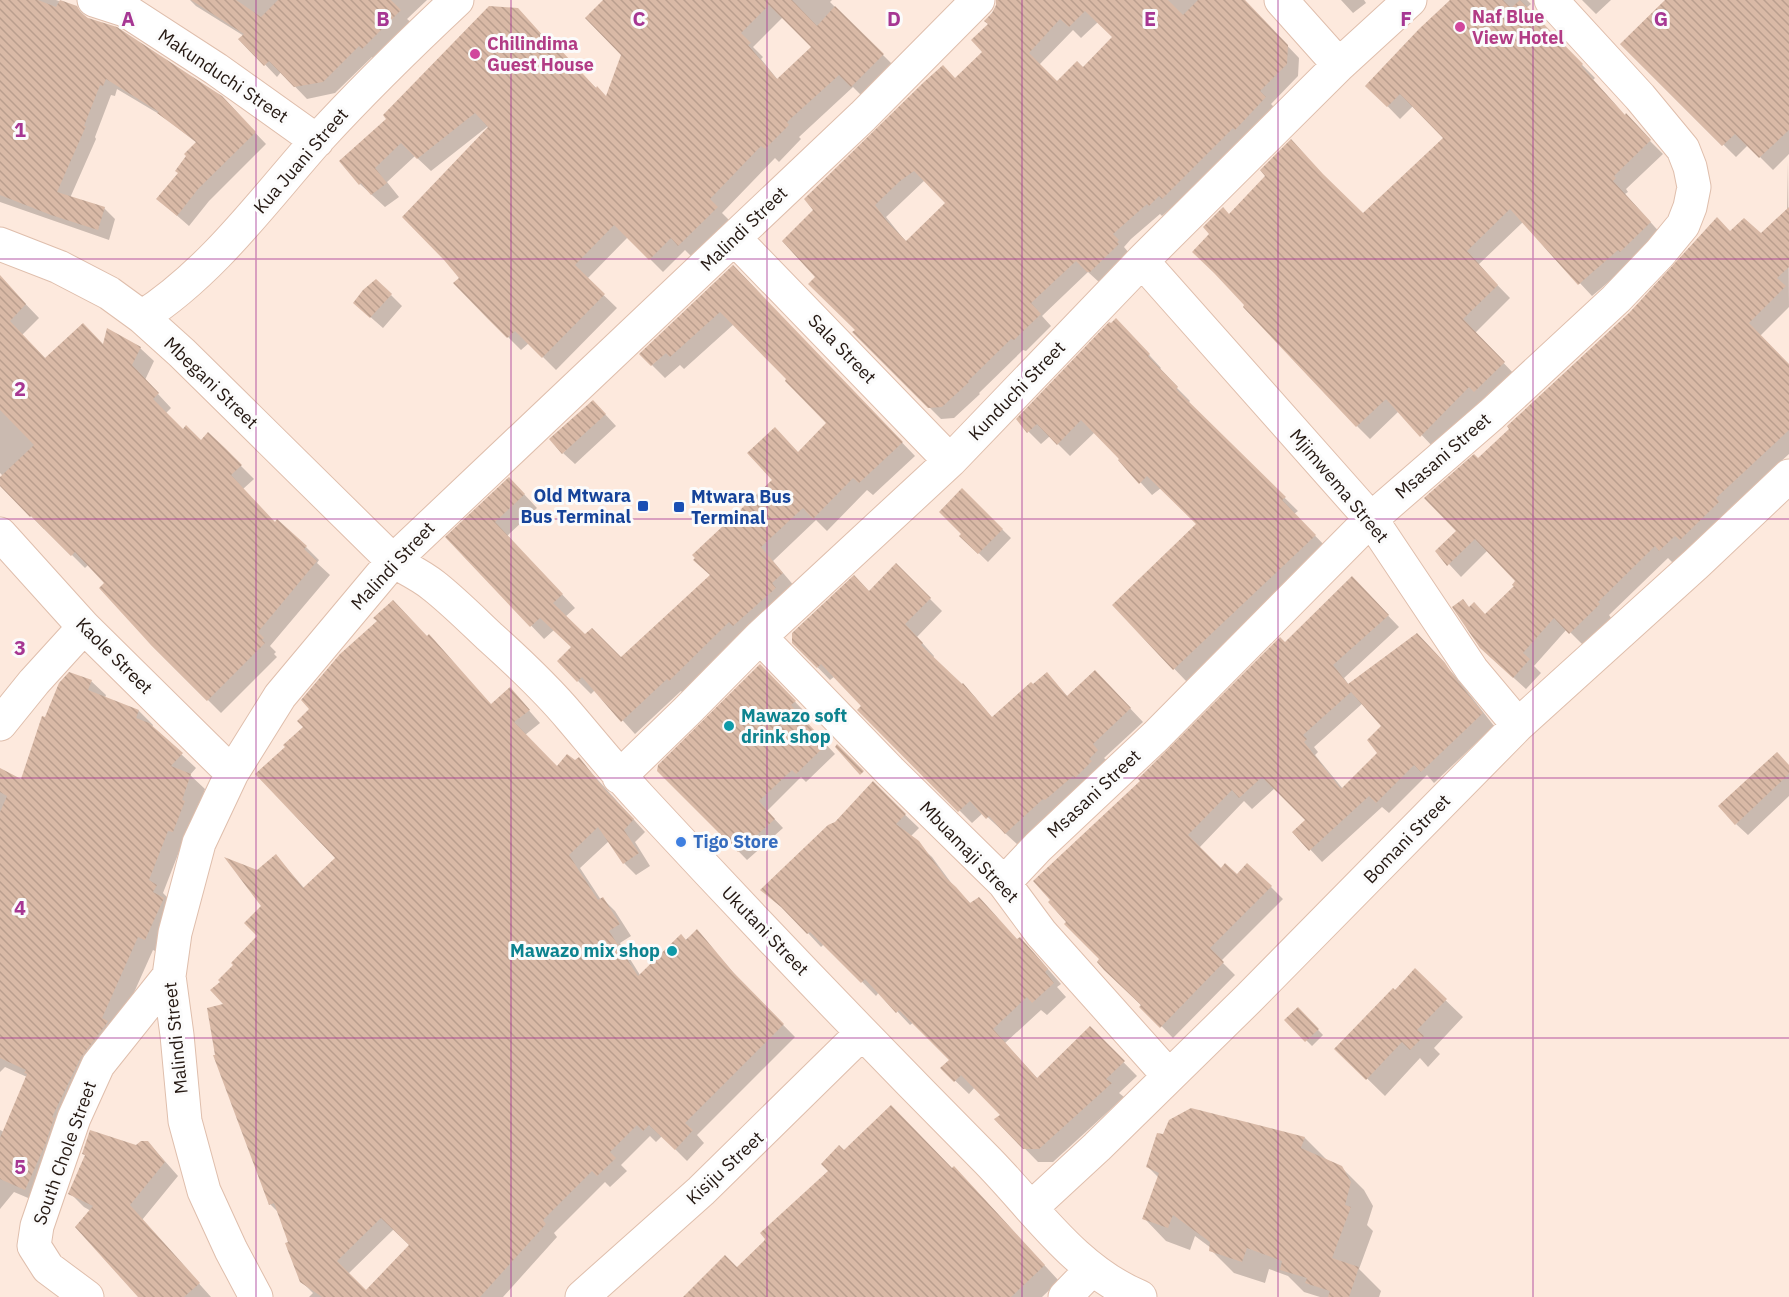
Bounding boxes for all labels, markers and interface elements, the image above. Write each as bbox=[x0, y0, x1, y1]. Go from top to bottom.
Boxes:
text: A bbox=[121, 5, 135, 32]
text: B bbox=[376, 5, 390, 32]
text: C bbox=[632, 5, 646, 32]
text: D bbox=[887, 5, 901, 32]
text: E bbox=[1144, 5, 1156, 32]
text: F bbox=[1400, 5, 1412, 32]
place label: Naf Blue View Hotel bbox=[1472, 5, 1564, 49]
text: G bbox=[1654, 5, 1668, 32]
marker: Naf Blue View Hotel bbox=[1453, 20, 1467, 34]
street label: Makunduchi Street bbox=[154, 24, 293, 128]
place label: Chilindima Guest House bbox=[487, 32, 594, 76]
marker: Chilindima Guest House bbox=[468, 47, 482, 61]
street label: Kua Juani Street bbox=[248, 103, 353, 218]
text: 1 bbox=[14, 116, 26, 143]
street label: Malindi Street bbox=[695, 181, 792, 276]
street label: Sala Street bbox=[803, 309, 881, 388]
street label: Mbegani Street bbox=[159, 332, 263, 433]
street label: Kunduchi Street bbox=[963, 336, 1070, 445]
text: 2 bbox=[14, 375, 26, 402]
street label: Msasani Street bbox=[1390, 408, 1495, 504]
street label: Mjimwema Street bbox=[1285, 424, 1394, 547]
place label: Old Mtwara Bus Terminal bbox=[521, 484, 632, 528]
place label: Mtwara Bus Terminal bbox=[691, 485, 791, 529]
marker: Old Mtwara Bus Terminal bbox=[636, 499, 650, 513]
marker: Mtwara Bus Terminal bbox=[672, 500, 686, 514]
street label: Malindi Street bbox=[346, 517, 439, 615]
street label: Kaole Street bbox=[71, 612, 158, 699]
text: 3 bbox=[14, 634, 26, 661]
place label: Mawazo soft drink shop bbox=[741, 704, 847, 748]
marker: Mawazo soft drink shop bbox=[722, 719, 736, 733]
street label: Msasani Street bbox=[1042, 744, 1145, 843]
street label: Bomani Street bbox=[1358, 789, 1455, 888]
street label: Mbuamaji Street bbox=[915, 796, 1024, 907]
place label: Tigo Store bbox=[693, 830, 778, 853]
marker: Tigo Store bbox=[674, 835, 688, 849]
street label: Ukutani Street bbox=[717, 881, 814, 980]
text: 4 bbox=[14, 894, 26, 921]
place label: Mawazo mix shop bbox=[510, 939, 660, 962]
marker: Mawazo mix shop bbox=[665, 944, 679, 958]
street label: Malindi Street bbox=[158, 981, 193, 1095]
street label: South Chole Street bbox=[28, 1078, 101, 1228]
street label: Kisiju Street bbox=[681, 1126, 768, 1209]
text: 5 bbox=[14, 1153, 26, 1180]

